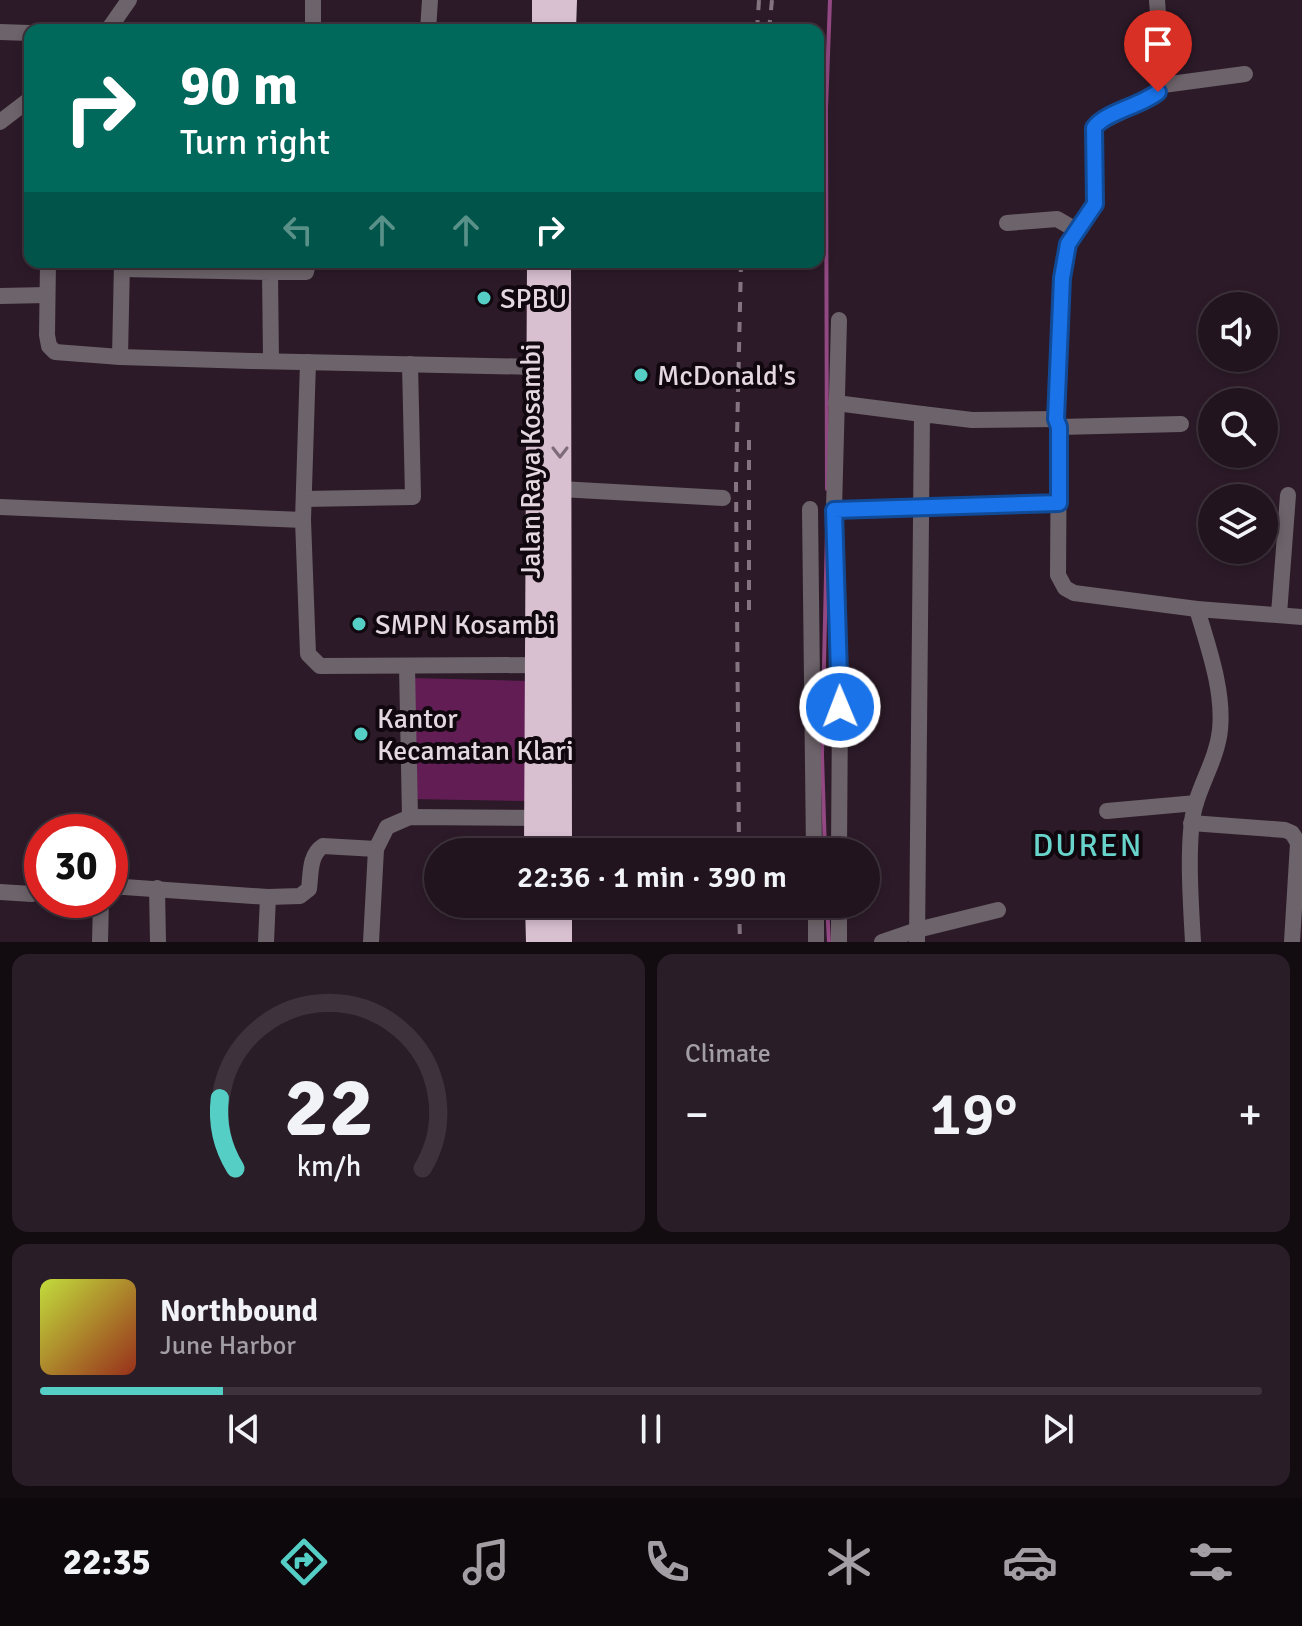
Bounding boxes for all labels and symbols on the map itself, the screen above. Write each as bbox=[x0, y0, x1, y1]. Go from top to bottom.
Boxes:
pin bbox=[1124, 10, 1192, 92]
place label: SPBU bbox=[500, 282, 567, 316]
marker: SPBU bbox=[475, 289, 493, 307]
street label: Jalan Raya Kosambi bbox=[514, 343, 548, 579]
place label: McDonald's bbox=[657, 359, 796, 393]
marker: McDonald's bbox=[632, 366, 650, 384]
one-way arrow bbox=[551, 446, 569, 459]
place label: SMPN Kosambi bbox=[375, 608, 556, 642]
marker: SMPN Kosambi bbox=[350, 615, 368, 633]
position arrow bbox=[798, 665, 882, 749]
place label: Kantor Kecamatan Klari bbox=[377, 702, 574, 768]
marker: Kantor Kecamatan Klari bbox=[352, 725, 370, 743]
speed limit sign: 30 bbox=[24, 814, 128, 918]
district label: DUREN bbox=[1032, 826, 1144, 865]

